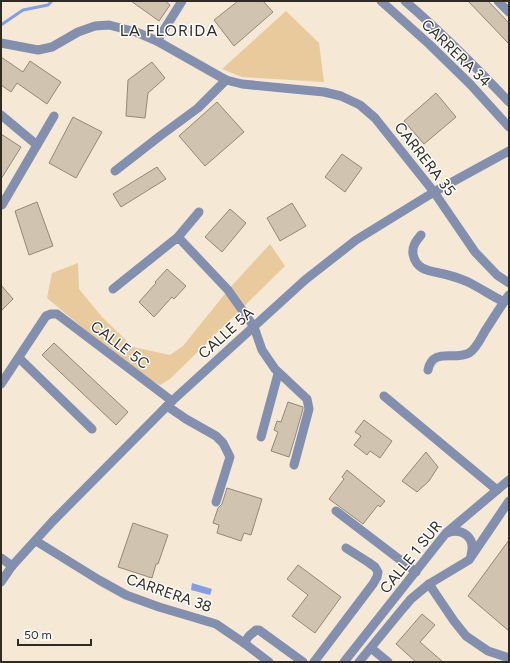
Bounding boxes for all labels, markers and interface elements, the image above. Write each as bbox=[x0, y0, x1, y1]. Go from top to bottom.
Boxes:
street label: CARRERA 34 bbox=[418, 15, 494, 91]
district label: LA FLORIDA bbox=[120, 21, 218, 40]
street label: CARRERA 35 bbox=[391, 119, 459, 199]
street label: CALLE 5A bbox=[195, 304, 257, 362]
street label: CALLE 5C bbox=[87, 317, 153, 373]
street label: CALLE 1 SUR bbox=[376, 517, 446, 597]
street label: CARRERA 38 bbox=[124, 570, 214, 616]
scale bar bbox=[18, 621, 91, 647]
text: 50 m bbox=[24, 628, 52, 642]

